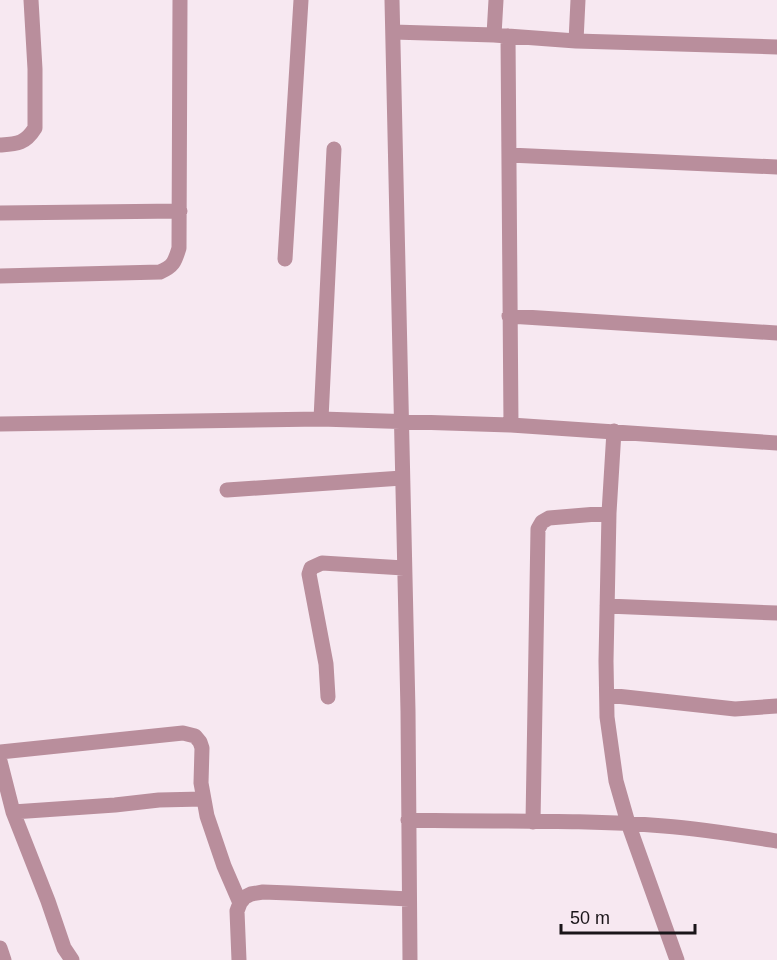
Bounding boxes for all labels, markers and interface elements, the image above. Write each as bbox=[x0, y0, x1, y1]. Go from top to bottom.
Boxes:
scale bar bbox=[561, 897, 694, 935]
text: 50 m bbox=[570, 908, 610, 928]

